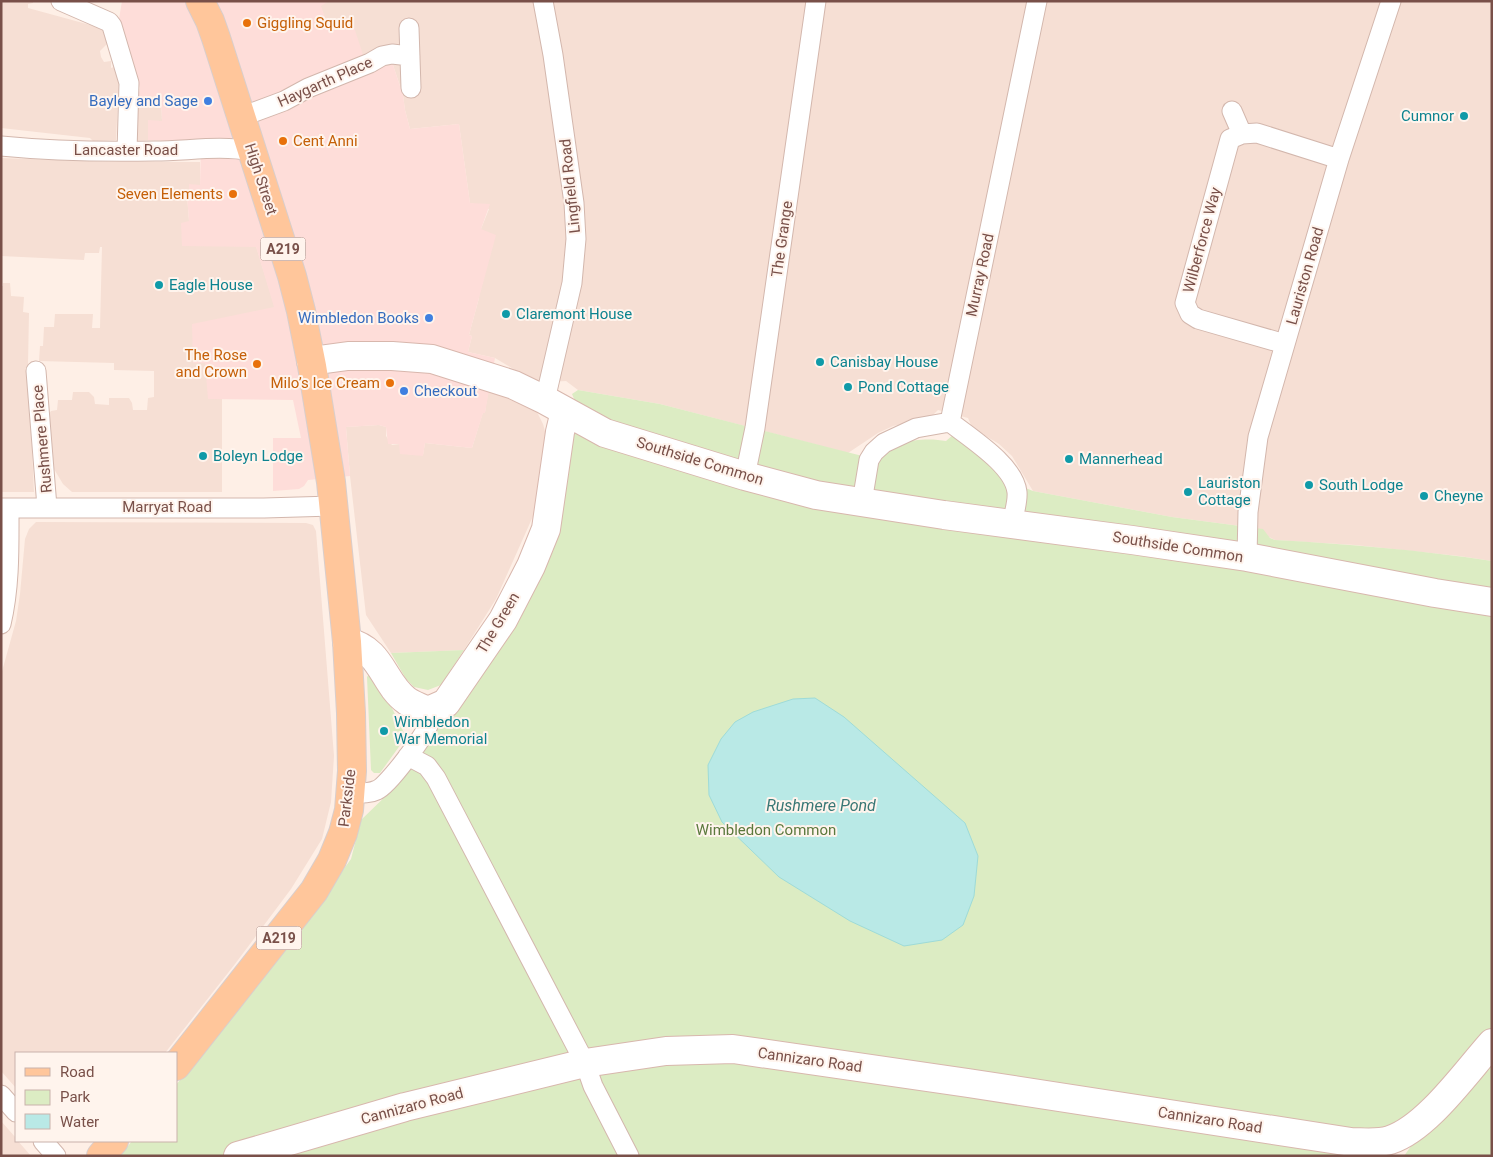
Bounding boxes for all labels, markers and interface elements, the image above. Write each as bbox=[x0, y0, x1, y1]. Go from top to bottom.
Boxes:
place label: Giggling Squid bbox=[257, 14, 353, 32]
marker: Giggling Squid bbox=[241, 17, 253, 29]
street label: Haygarth Place bbox=[275, 53, 375, 111]
place label: Bayley and Sage bbox=[89, 92, 198, 110]
marker: Bayley and Sage bbox=[202, 95, 214, 107]
place label: Cumnor bbox=[1401, 107, 1454, 125]
marker: Cumnor bbox=[1458, 110, 1470, 122]
place label: Cent Anni bbox=[293, 132, 358, 150]
marker: Cent Anni bbox=[277, 135, 289, 147]
street label: Lingfield Road bbox=[556, 138, 584, 234]
street label: Lancaster Road bbox=[74, 141, 178, 159]
street label: High Street bbox=[241, 141, 281, 217]
place label: Seven Elements bbox=[117, 185, 223, 203]
street label: Wilberforce Way bbox=[1179, 185, 1225, 295]
marker: Seven Elements bbox=[227, 188, 239, 200]
street label: The Grange bbox=[768, 200, 796, 278]
street label: Lauriston Road bbox=[1282, 225, 1328, 327]
street label: Murray Road bbox=[962, 232, 998, 318]
road number: A219 bbox=[260, 238, 306, 260]
place label: Eagle House bbox=[169, 276, 253, 294]
marker: Eagle House bbox=[153, 279, 165, 291]
place label: Claremont House bbox=[516, 305, 632, 323]
marker: Claremont House bbox=[500, 308, 512, 320]
place label: Wimbledon Books bbox=[298, 309, 419, 327]
marker: Wimbledon Books bbox=[423, 312, 435, 324]
place label: The Rose and Crown bbox=[176, 346, 247, 381]
place label: Canisbay House bbox=[830, 353, 938, 371]
marker: Canisbay House bbox=[814, 356, 826, 368]
marker: The Rose and Crown bbox=[251, 358, 263, 370]
place label: Milo’s Ice Cream bbox=[270, 374, 380, 392]
marker: Milo’s Ice Cream bbox=[384, 377, 396, 389]
place label: Pond Cottage bbox=[858, 378, 949, 396]
marker: Pond Cottage bbox=[842, 381, 854, 393]
place label: Checkout bbox=[414, 382, 477, 400]
street label: Rushmere Place bbox=[28, 384, 56, 494]
marker: Checkout bbox=[398, 385, 410, 397]
street label: Southside Common bbox=[634, 433, 766, 489]
place label: Boleyn Lodge bbox=[213, 447, 303, 465]
marker: Boleyn Lodge bbox=[197, 450, 209, 462]
place label: Mannerhead bbox=[1079, 450, 1163, 468]
marker: Mannerhead bbox=[1063, 453, 1075, 465]
place label: Lauriston Cottage bbox=[1198, 474, 1261, 509]
place label: South Lodge bbox=[1319, 476, 1403, 494]
marker: South Lodge bbox=[1303, 479, 1315, 491]
marker: Lauriston Cottage bbox=[1182, 486, 1194, 498]
place label: Cheyne bbox=[1434, 487, 1483, 505]
marker: Cheyne bbox=[1418, 490, 1430, 502]
street label: Marryat Road bbox=[122, 498, 212, 516]
street label: Southside Common bbox=[1111, 528, 1245, 566]
street label: The Green bbox=[473, 589, 523, 657]
place label: Wimbledon War Memorial bbox=[394, 713, 487, 748]
marker: Wimbledon War Memorial bbox=[378, 725, 390, 737]
street label: Parkside bbox=[335, 768, 359, 828]
water label: Rushmere Pond bbox=[766, 796, 876, 815]
park label: Wimbledon Common bbox=[696, 821, 836, 839]
road number: A219 bbox=[256, 926, 302, 950]
street label: Cannizaro Road bbox=[757, 1044, 863, 1076]
legend bbox=[15, 1052, 178, 1142]
text: Road bbox=[60, 1063, 94, 1081]
street label: Cannizaro Road bbox=[359, 1084, 465, 1128]
text: Park bbox=[60, 1088, 91, 1106]
street label: Cannizaro Road bbox=[1157, 1103, 1263, 1137]
text: Water bbox=[60, 1113, 99, 1131]

